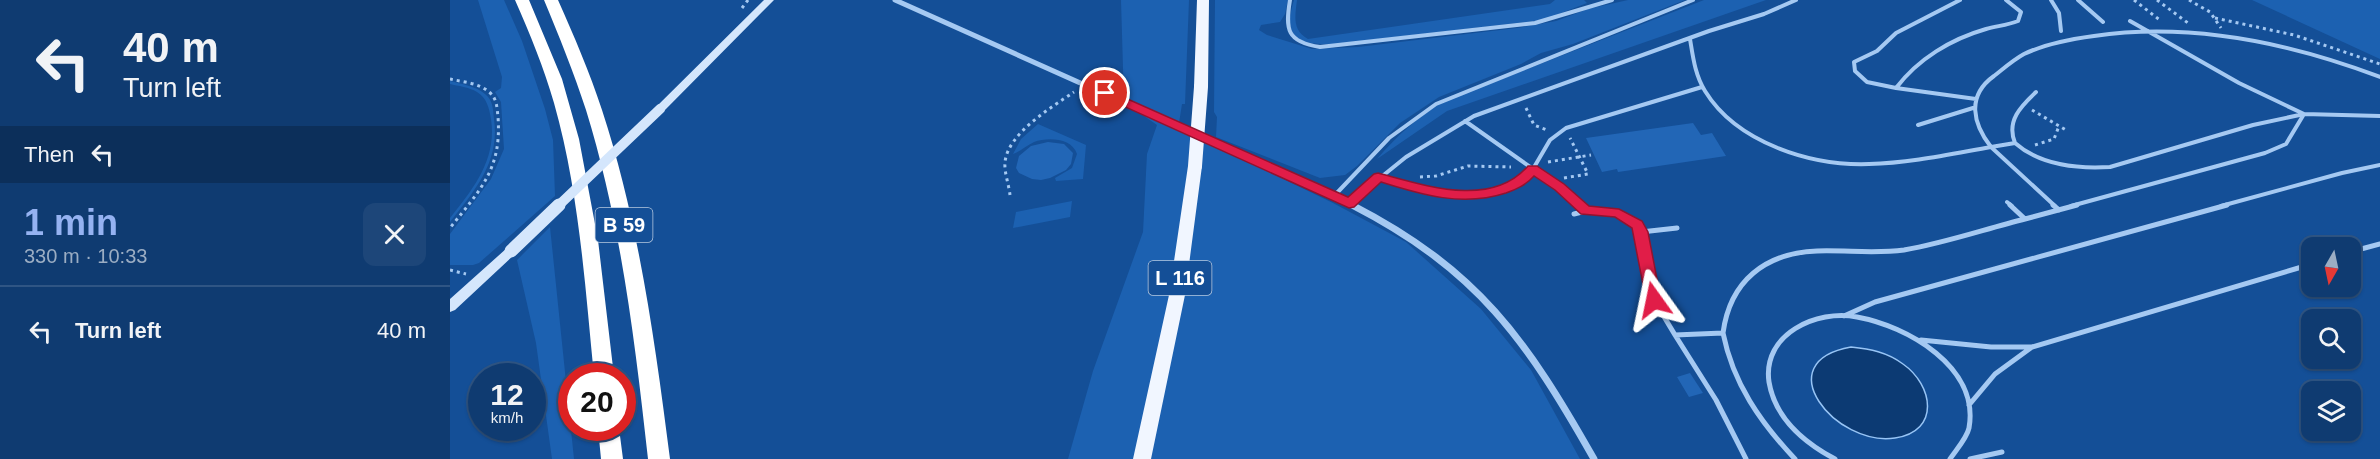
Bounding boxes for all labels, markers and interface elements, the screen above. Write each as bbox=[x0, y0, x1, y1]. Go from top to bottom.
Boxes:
icon: left bbox=[24, 24, 102, 102]
text: 40 m bbox=[123, 24, 219, 71]
pin bbox=[1079, 67, 1130, 118]
text: Turn left bbox=[123, 73, 221, 103]
icon: arrive bbox=[1088, 76, 1121, 109]
icon: left bbox=[86, 138, 119, 171]
text: Then bbox=[24, 142, 74, 167]
text: 1 min bbox=[24, 202, 118, 243]
button: close bbox=[363, 203, 426, 266]
road number: B 59 bbox=[596, 208, 652, 242]
north arrow bbox=[2301, 237, 2361, 297]
map controls bbox=[2301, 237, 2361, 441]
text: 330 m · 10:33 bbox=[24, 245, 147, 267]
road number: L 116 bbox=[1148, 261, 1212, 295]
position arrow bbox=[1622, 268, 1686, 332]
button: search bbox=[2301, 309, 2361, 369]
icon: left bbox=[24, 315, 57, 348]
text: Turn left bbox=[75, 318, 161, 343]
text: 40 m bbox=[377, 318, 426, 343]
speed limit sign: 20 bbox=[558, 363, 636, 441]
text: 12 bbox=[490, 378, 524, 411]
button: layers bbox=[2301, 381, 2361, 441]
text: km/h bbox=[491, 409, 523, 426]

